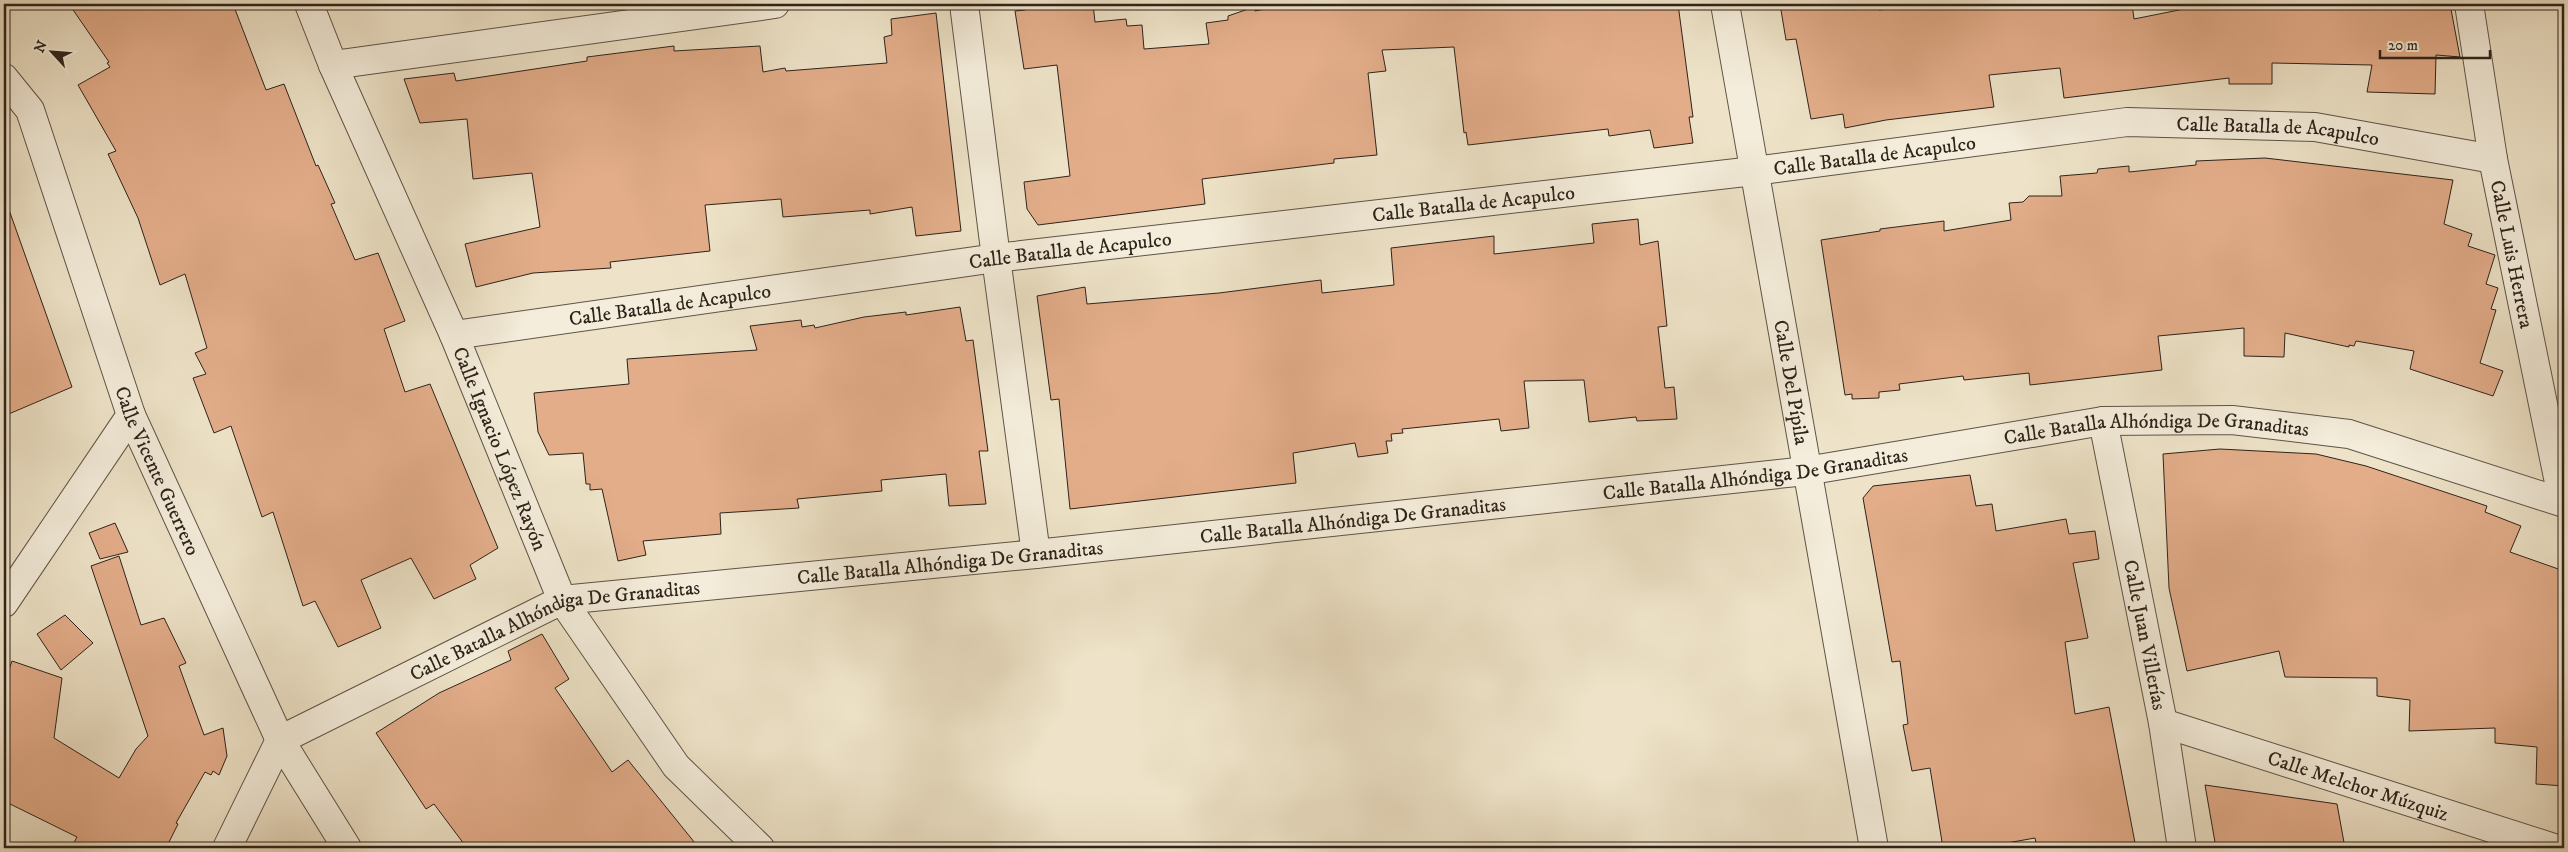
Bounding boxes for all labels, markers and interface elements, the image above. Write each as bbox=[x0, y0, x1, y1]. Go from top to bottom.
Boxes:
north arrow bbox=[28, 28, 78, 78]
scale bar bbox=[2380, 28, 2490, 60]
text: 20 m bbox=[2388, 36, 2418, 55]
text: N bbox=[31, 37, 52, 56]
street label: Calle Batalla de Acapulco bbox=[2176, 112, 2381, 152]
street label: Calle Batalla de Acapulco bbox=[1772, 131, 1977, 182]
street label: Calle Luis Herrera bbox=[2484, 178, 2538, 331]
street label: Calle Batalla de Acapulco bbox=[1371, 181, 1576, 229]
street label: Calle Batalla de Acapulco bbox=[967, 227, 1173, 276]
street label: Calle Batalla de Acapulco bbox=[567, 279, 773, 333]
street label: Calle Del Pípila bbox=[1767, 318, 1814, 447]
street label: Calle Ignacio López Rayón bbox=[446, 343, 552, 555]
street label: Calle Vicente Guerrero bbox=[108, 383, 205, 560]
street label: Calle Batalla Alhóndiga De Granaditas bbox=[2002, 409, 2311, 452]
street label: Calle Batalla Alhóndiga De Granaditas bbox=[1602, 443, 1910, 507]
street label: Calle Batalla Alhóndiga De Granaditas bbox=[1199, 492, 1507, 550]
street label: Calle Batalla Alhóndiga De Granaditas bbox=[796, 536, 1105, 591]
street label: Calle Juan Villerías bbox=[2117, 558, 2171, 713]
street label: Calle Batalla Alhóndiga De Granaditas bbox=[406, 576, 702, 688]
street label: Calle Melchor Múzquiz bbox=[2264, 746, 2452, 828]

